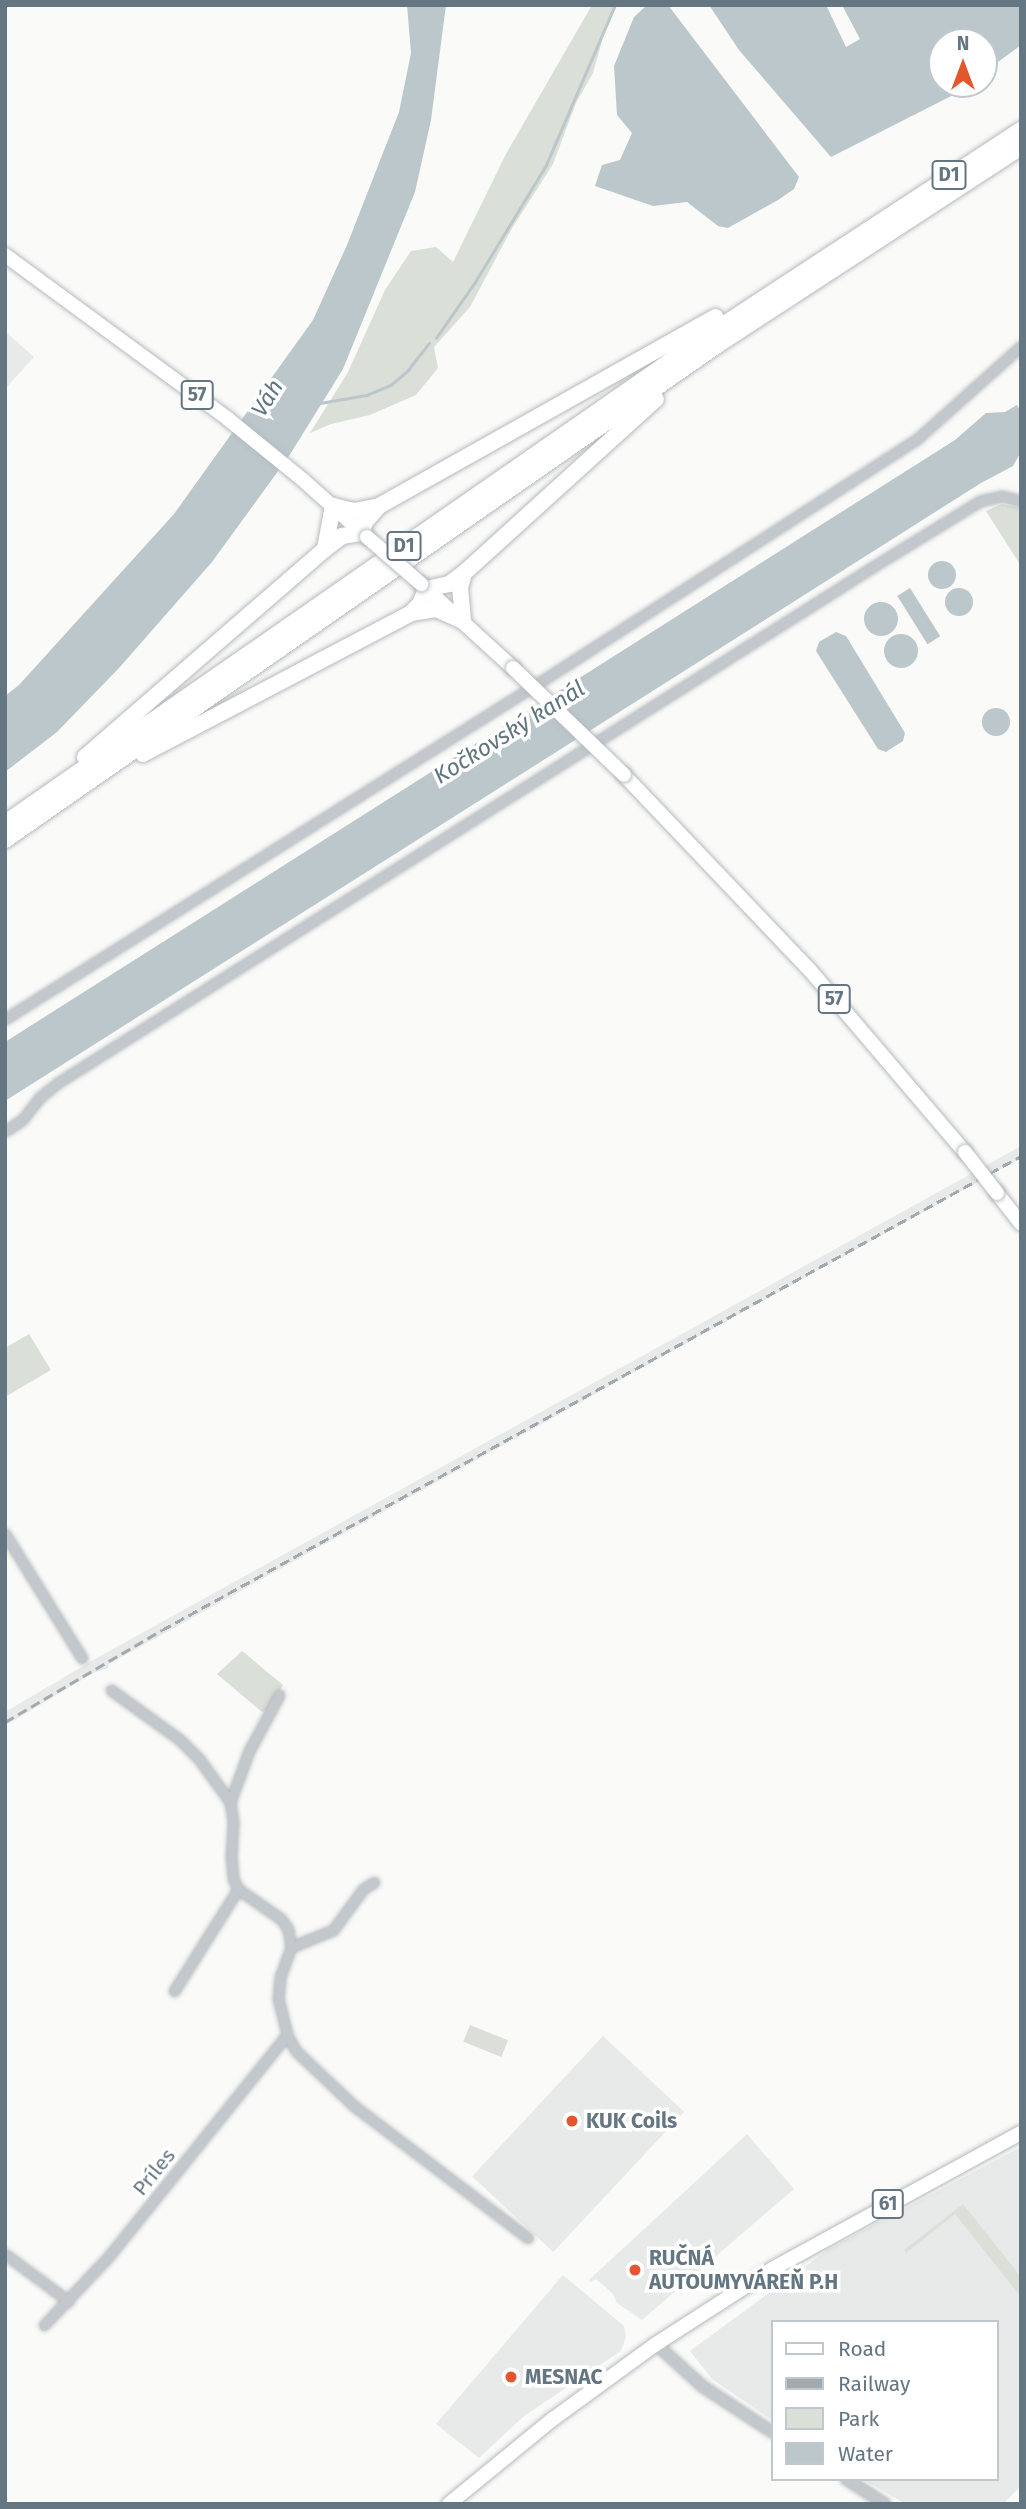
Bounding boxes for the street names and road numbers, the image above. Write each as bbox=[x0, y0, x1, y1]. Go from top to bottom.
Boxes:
road number: D1 bbox=[932, 160, 967, 190]
road number: 57 bbox=[180, 380, 214, 410]
road number: D1 bbox=[386, 530, 422, 562]
road number: 57 bbox=[816, 984, 852, 1015]
street label: Príles bbox=[127, 2143, 181, 2201]
road number: 61 bbox=[870, 2188, 906, 2220]

